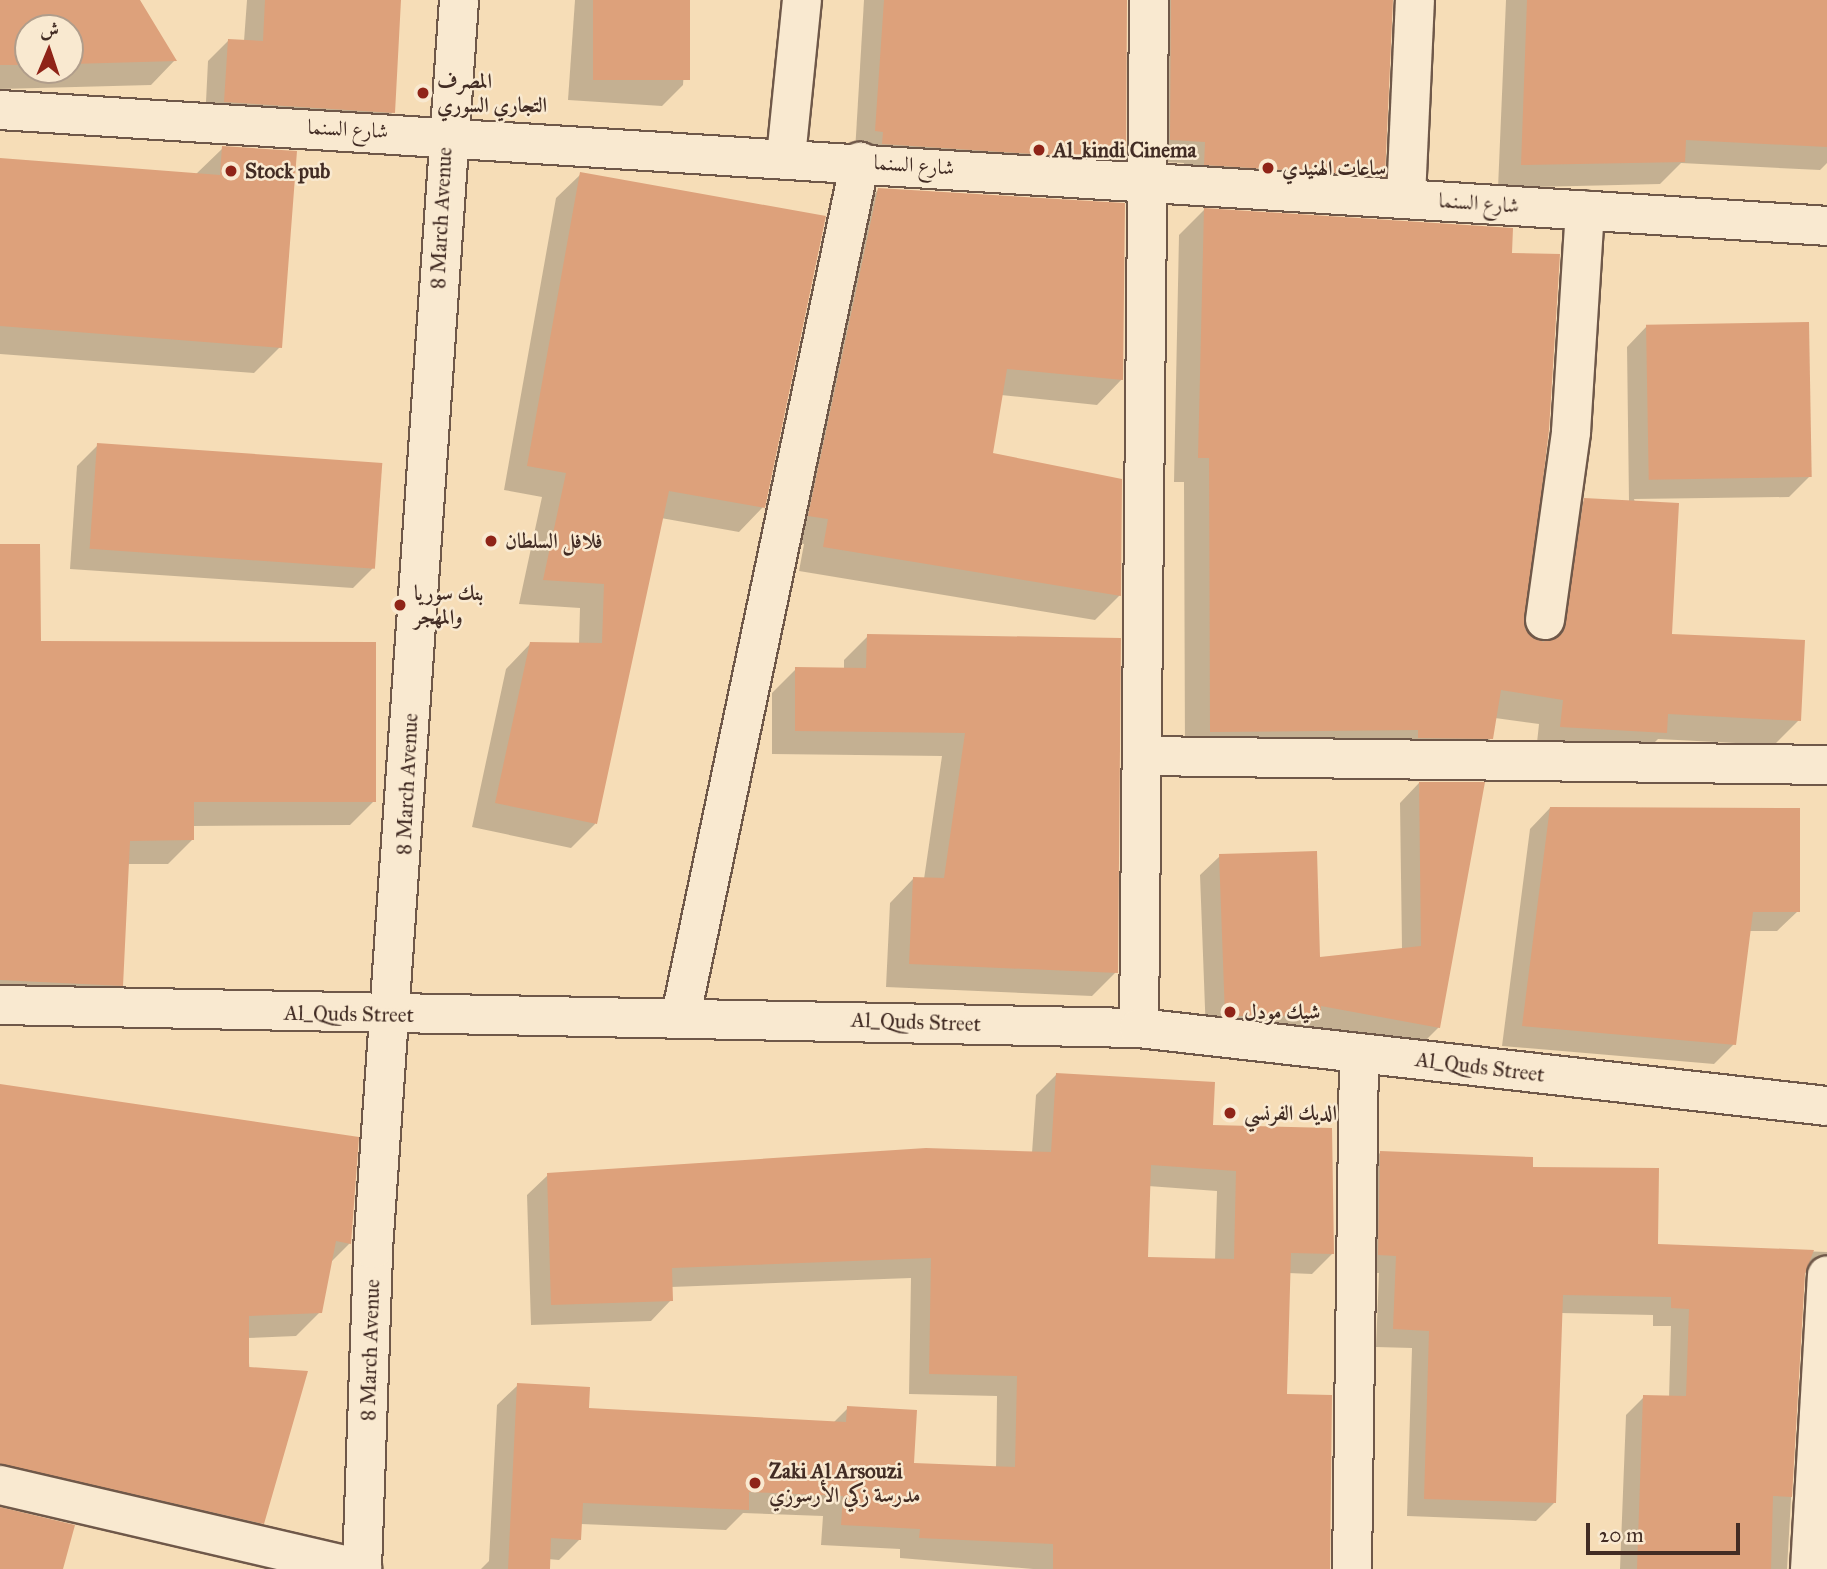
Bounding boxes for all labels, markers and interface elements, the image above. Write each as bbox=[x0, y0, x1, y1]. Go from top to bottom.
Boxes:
north arrow bbox=[14, 14, 84, 84]
text: ش bbox=[40, 18, 59, 41]
place label: المصرف التجاري السوري bbox=[437, 68, 547, 118]
marker: المصرف التجاري السوري bbox=[415, 85, 431, 101]
street label: شارع السنما bbox=[307, 114, 389, 144]
place label: Al_kindi Cinema bbox=[1053, 137, 1196, 163]
marker: Al_kindi Cinema bbox=[1031, 142, 1047, 158]
street label: 8 March Avenue bbox=[425, 146, 457, 290]
street label: شارع السنما bbox=[873, 150, 955, 180]
place label: ساعات الهنيدي bbox=[1282, 155, 1386, 181]
place label: Stock pub bbox=[245, 158, 330, 184]
marker: ساعات الهنيدي bbox=[1260, 160, 1276, 176]
marker: Stock pub bbox=[223, 163, 239, 179]
street label: شارع السنما bbox=[1438, 188, 1520, 218]
place label: فلافل السلطان bbox=[505, 528, 603, 554]
marker: فلافل السلطان bbox=[483, 533, 499, 549]
place label: بنك سوريا والمهجر bbox=[414, 580, 483, 630]
marker: بنك سوريا والمهجر bbox=[392, 597, 408, 613]
street label: 8 March Avenue bbox=[391, 712, 423, 856]
place label: شيك مودل bbox=[1244, 999, 1320, 1025]
street label: Al_Quds Street bbox=[284, 1000, 414, 1028]
marker: شيك مودل bbox=[1222, 1004, 1238, 1020]
street label: Al_Quds Street bbox=[851, 1007, 981, 1037]
street label: Al_Quds Street bbox=[1414, 1047, 1546, 1087]
place label: الديك الفرنسي bbox=[1244, 1100, 1337, 1126]
marker: الديك الفرنسي bbox=[1222, 1105, 1238, 1121]
street label: 8 March Avenue bbox=[355, 1279, 385, 1421]
place label: Zaki Al Arsouzi مدرسة زكي الأرسوزي bbox=[769, 1458, 920, 1508]
marker: Zaki Al Arsouzi مدرسة زكي الأرسوزي bbox=[747, 1475, 763, 1491]
scale bar bbox=[1589, 1510, 1743, 1554]
text: 20 m bbox=[1599, 1522, 1644, 1548]

